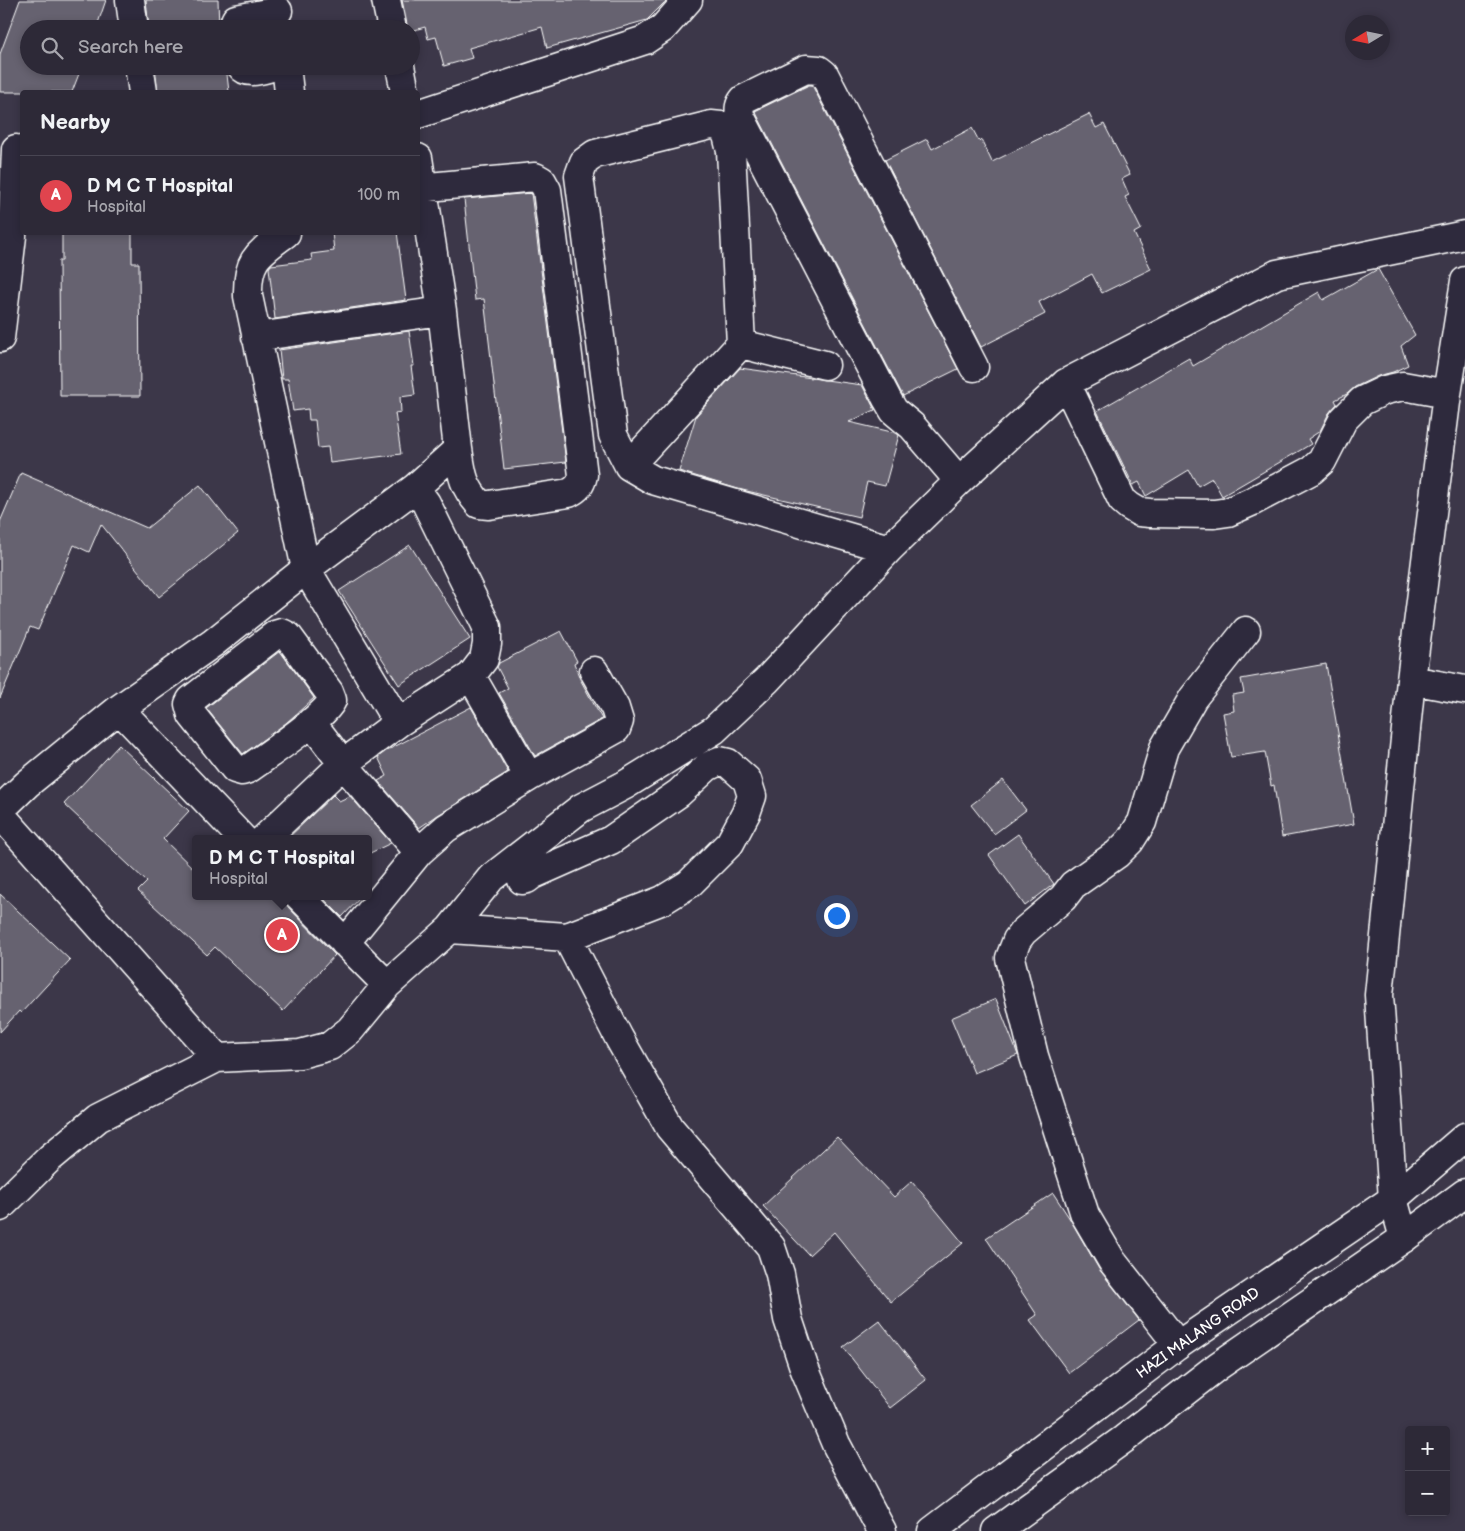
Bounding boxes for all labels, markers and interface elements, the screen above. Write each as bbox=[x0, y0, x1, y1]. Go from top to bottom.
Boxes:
north arrow bbox=[1345, 15, 1390, 60]
search box bbox=[20, 20, 420, 75]
icon: search bbox=[38, 34, 66, 62]
text: Search here bbox=[78, 36, 183, 59]
text: Nearby bbox=[40, 110, 110, 135]
text: D M C T Hospital bbox=[87, 175, 233, 198]
text: A bbox=[51, 186, 61, 205]
text: 100 m bbox=[357, 186, 400, 205]
text: Hospital bbox=[87, 198, 146, 217]
popup bbox=[192, 835, 372, 900]
text: D M C T Hospital bbox=[209, 847, 355, 870]
text: Hospital bbox=[209, 870, 268, 889]
your location bbox=[824, 903, 850, 929]
pin: A bbox=[266, 916, 298, 954]
street label: HAZI MALANG ROAD bbox=[1133, 1283, 1263, 1383]
map controls bbox=[1405, 1426, 1450, 1516]
button: + bbox=[1405, 1426, 1450, 1471]
button: − bbox=[1405, 1471, 1450, 1516]

